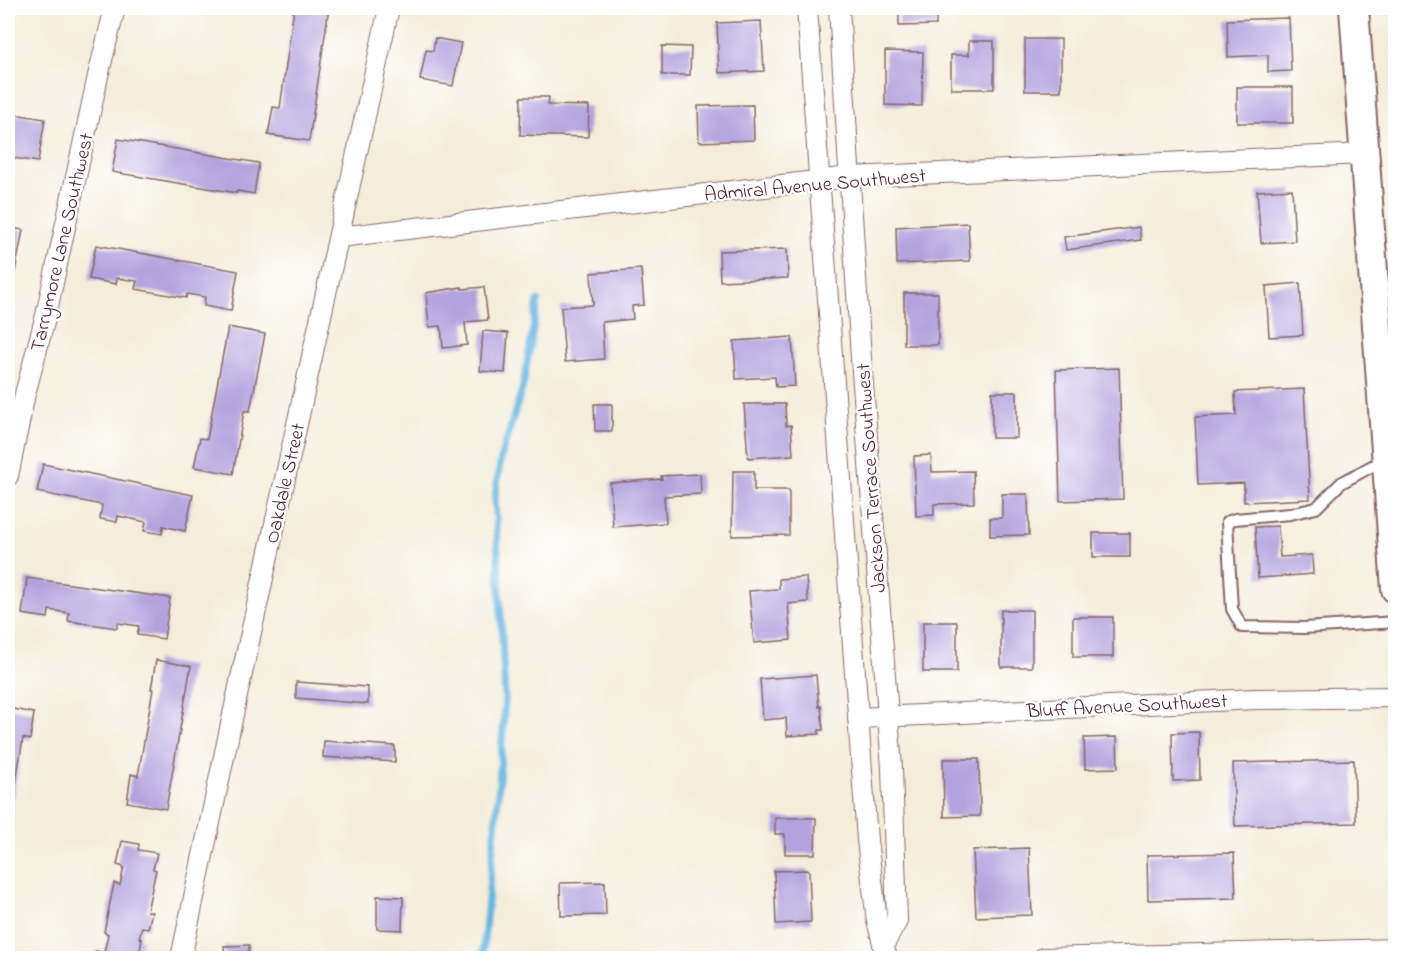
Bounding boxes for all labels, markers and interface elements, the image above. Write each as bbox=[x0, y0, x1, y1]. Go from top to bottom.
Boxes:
street label: Tarrymore Lane Southwest bbox=[24, 130, 103, 355]
street label: Admiral Avenue Southwest bbox=[703, 162, 928, 211]
street label: Jackson Terrace Southwest bbox=[850, 362, 895, 594]
street label: Oakdale Street bbox=[259, 420, 314, 546]
street label: Bluff Avenue Southwest bbox=[1025, 688, 1229, 727]

